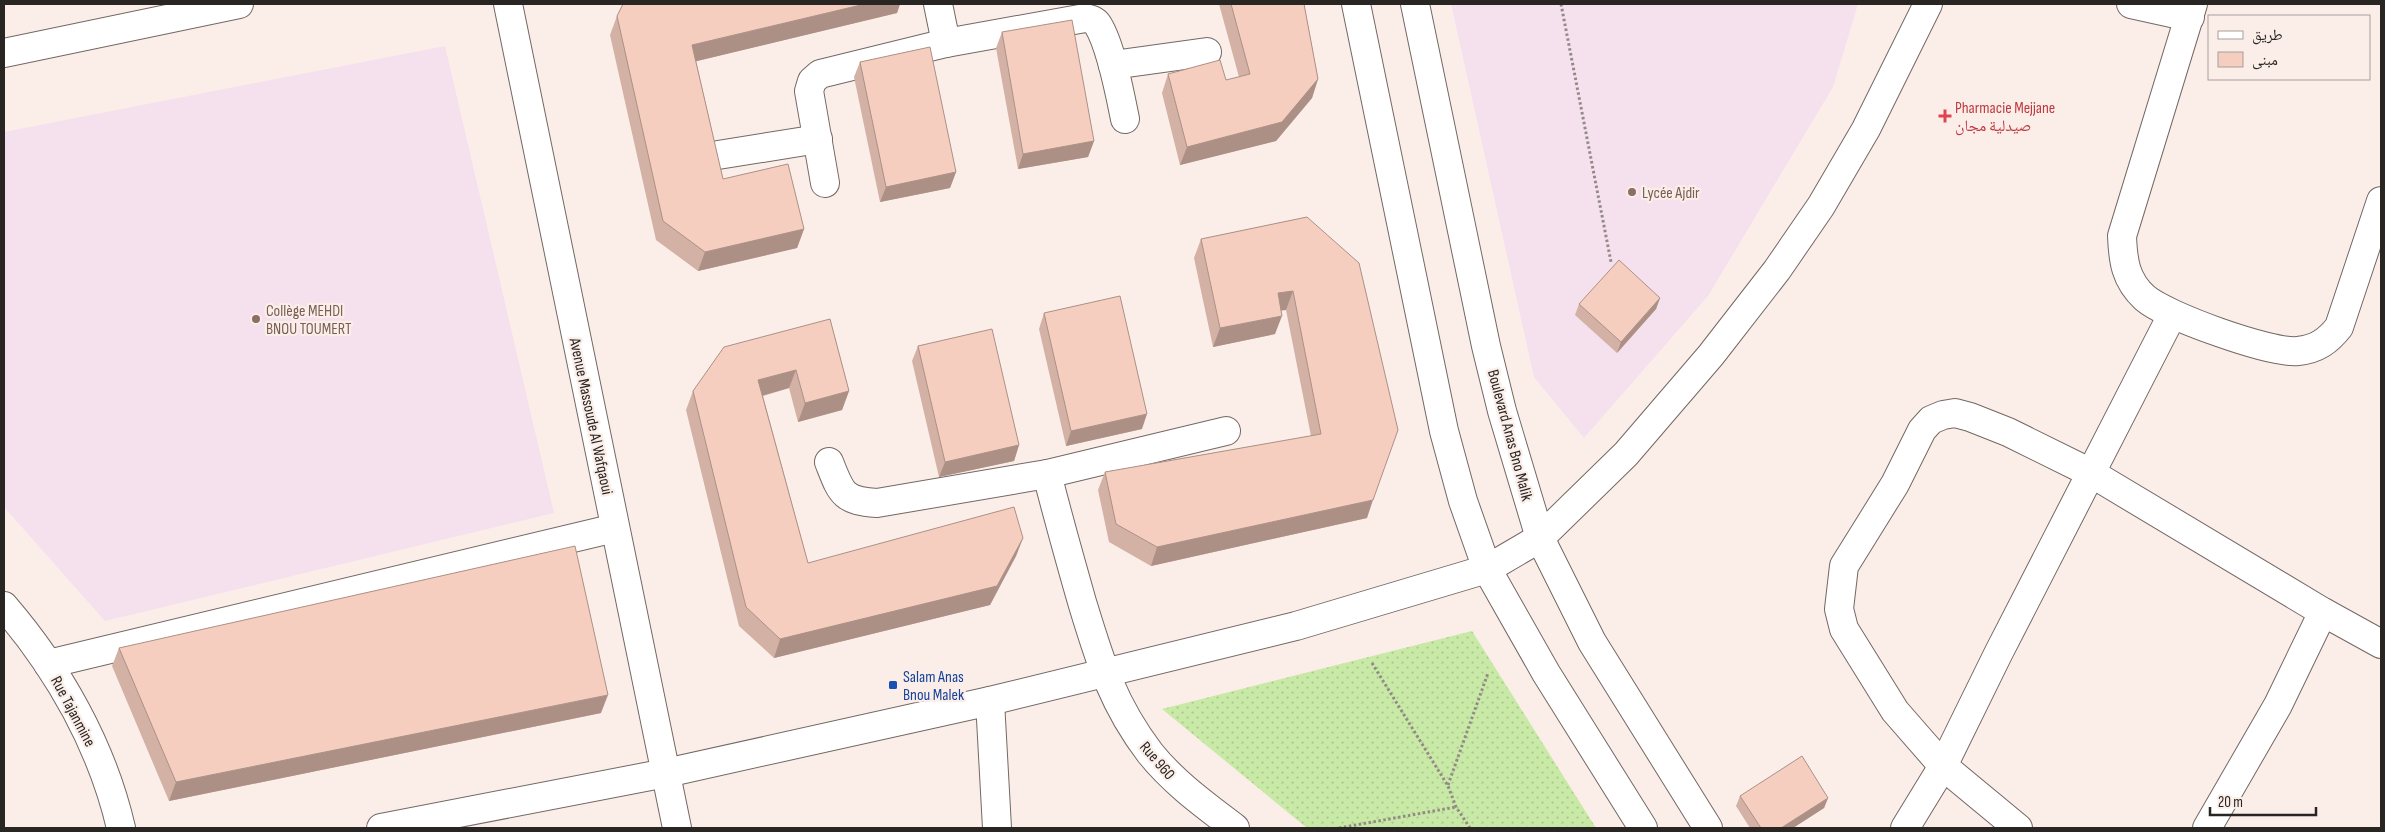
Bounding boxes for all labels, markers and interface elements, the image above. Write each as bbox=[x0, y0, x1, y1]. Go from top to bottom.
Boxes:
legend bbox=[2208, 15, 2370, 80]
text: طريق bbox=[2252, 26, 2283, 45]
text: مبنى bbox=[2252, 51, 2278, 70]
place label: Pharmacie Mejjane صيدلية مجان bbox=[1955, 99, 2055, 136]
marker: Pharmacie Mejjane صيدلية مجان bbox=[1939, 110, 1951, 122]
place label: Lycée Ajdir bbox=[1642, 184, 1700, 203]
marker: Lycée Ajdir bbox=[1626, 186, 1638, 198]
place label: Collège MEHDI BNOU TOUMERT bbox=[266, 302, 352, 339]
marker: Collège MEHDI BNOU TOUMERT bbox=[250, 313, 262, 325]
street label: Avenue Massoude Al Wafqaoui bbox=[564, 335, 616, 496]
street label: Boulevard Anas Bno Malik bbox=[1483, 368, 1536, 503]
place label: Salam Anas Bnou Malek bbox=[903, 668, 964, 705]
street label: Rue Tajanmine bbox=[46, 673, 99, 750]
marker: Salam Anas Bnou Malek bbox=[887, 679, 899, 691]
street label: Rue 960 bbox=[1135, 738, 1179, 784]
scale bar bbox=[2210, 784, 2316, 816]
text: 20 m bbox=[2218, 793, 2243, 812]

